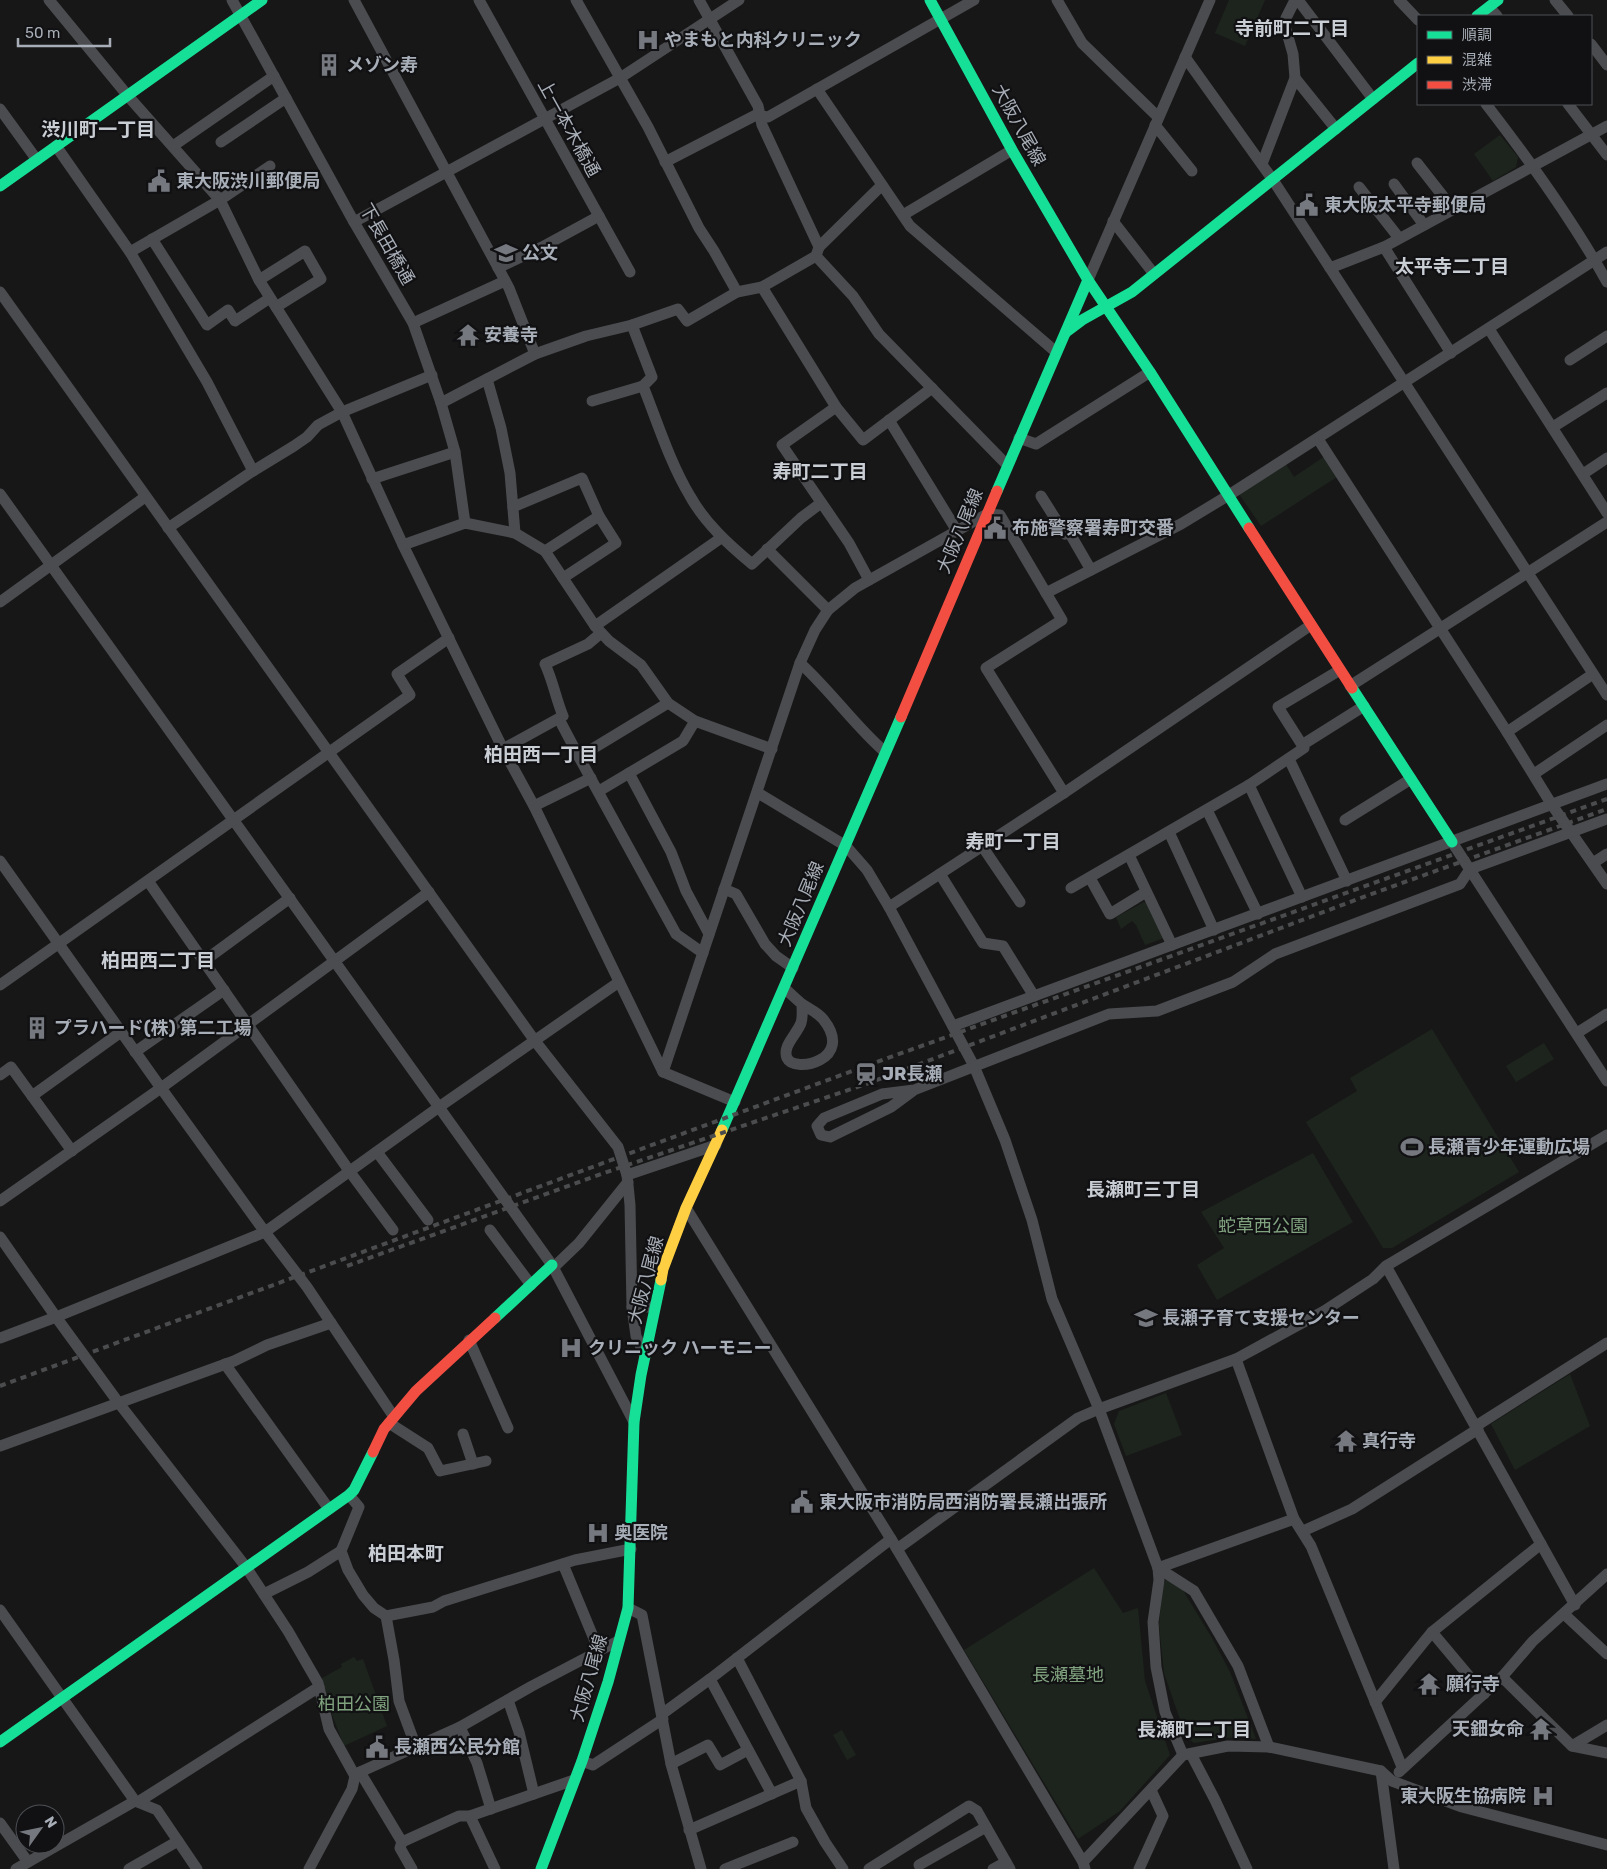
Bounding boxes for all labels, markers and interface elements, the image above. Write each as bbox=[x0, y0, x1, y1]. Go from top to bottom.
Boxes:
scale bar bbox=[18, 15, 110, 47]
legend bbox=[1417, 15, 1592, 105]
district label: 寺前町二丁目 bbox=[1235, 17, 1349, 40]
text: 50 m bbox=[25, 24, 60, 42]
text: 順調 bbox=[1462, 26, 1492, 44]
hospital icon: やまもと内科クリニック bbox=[635, 27, 661, 53]
place label: やまもと内科クリニック bbox=[664, 29, 862, 51]
text: 混雑 bbox=[1462, 51, 1492, 69]
building icon: メゾン寿 bbox=[316, 52, 342, 78]
place label: メゾン寿 bbox=[346, 54, 418, 76]
street label: 上一本木橋通 bbox=[533, 75, 605, 181]
text: 渋滞 bbox=[1462, 76, 1492, 94]
street label: 大阪八尾線 bbox=[988, 80, 1050, 170]
district label: 渋川町一丁目 bbox=[41, 118, 155, 141]
public building icon: 東大阪渋川郵便局 bbox=[146, 168, 172, 194]
place label: 東大阪渋川郵便局 bbox=[176, 170, 320, 192]
public building icon: 東大阪太平寺郵便局 bbox=[1294, 192, 1320, 218]
place label: 東大阪太平寺郵便局 bbox=[1324, 194, 1486, 216]
street label: 下長田橋通 bbox=[355, 200, 419, 288]
school or university icon: 公文 bbox=[493, 240, 519, 266]
place label: 公文 bbox=[522, 242, 558, 264]
district label: 太平寺二丁目 bbox=[1395, 255, 1509, 278]
temple icon: 安養寺 bbox=[455, 322, 481, 348]
place label: 安養寺 bbox=[484, 324, 538, 346]
district label: 寿町二丁目 bbox=[772, 460, 868, 483]
street label: 大阪八尾線 bbox=[932, 485, 988, 577]
public building icon: 布施警察署寿町交番 bbox=[982, 515, 1008, 541]
place label: 布施警察署寿町交番 bbox=[1012, 517, 1174, 539]
district label: 柏田西一丁目 bbox=[484, 743, 598, 766]
district label: 寿町一丁目 bbox=[965, 830, 1061, 853]
street label: 大阪八尾線 bbox=[773, 858, 829, 950]
district label: 柏田西二丁目 bbox=[101, 949, 215, 972]
building icon: プラハード(株) 第二工場 bbox=[24, 1015, 50, 1041]
place label: プラハード(株) 第二工場 bbox=[54, 1017, 251, 1039]
station icon: JR長瀬 bbox=[853, 1061, 879, 1087]
place label: JR長瀬 bbox=[882, 1063, 943, 1085]
sports icon: 長瀬青少年運動広場 bbox=[1399, 1134, 1425, 1160]
place label: 長瀬青少年運動広場 bbox=[1428, 1136, 1590, 1158]
district label: 長瀬町三丁目 bbox=[1086, 1178, 1200, 1201]
park label: 蛇草西公園 bbox=[1218, 1215, 1308, 1237]
street label: 大阪八尾線 bbox=[624, 1234, 668, 1326]
school or university icon: 長瀬子育て支援センター bbox=[1133, 1305, 1159, 1331]
place label: 長瀬子育て支援センター bbox=[1162, 1307, 1360, 1329]
hospital icon: クリニック ハーモニー bbox=[558, 1335, 584, 1361]
place label: クリニック ハーモニー bbox=[588, 1337, 772, 1359]
temple icon: 真行寺 bbox=[1333, 1428, 1359, 1454]
place label: 真行寺 bbox=[1362, 1430, 1416, 1452]
public building icon: 東大阪市消防局西消防署長瀬出張所 bbox=[789, 1489, 815, 1515]
place label: 東大阪市消防局西消防署長瀬出張所 bbox=[819, 1491, 1107, 1513]
hospital icon: 奥医院 bbox=[585, 1520, 611, 1546]
place label: 奥医院 bbox=[614, 1522, 668, 1544]
district label: 柏田本町 bbox=[368, 1542, 444, 1565]
street label: 大阪八尾線 bbox=[566, 1632, 612, 1724]
park label: 長瀬墓地 bbox=[1032, 1664, 1104, 1686]
temple icon: 願行寺 bbox=[1416, 1671, 1442, 1697]
place label: 願行寺 bbox=[1446, 1673, 1500, 1695]
park label: 柏田公園 bbox=[318, 1693, 390, 1715]
temple icon: 天鈿女命 bbox=[1528, 1716, 1554, 1742]
district label: 長瀬町二丁目 bbox=[1137, 1718, 1251, 1741]
place label: 天鈿女命 bbox=[1452, 1718, 1524, 1740]
public building icon: 長瀬西公民分館 bbox=[364, 1734, 390, 1760]
place label: 長瀬西公民分館 bbox=[394, 1736, 520, 1758]
hospital icon: 東大阪生協病院 bbox=[1530, 1783, 1556, 1809]
place label: 東大阪生協病院 bbox=[1400, 1785, 1526, 1807]
north arrow bbox=[15, 1804, 65, 1854]
text: N bbox=[41, 1813, 60, 1831]

